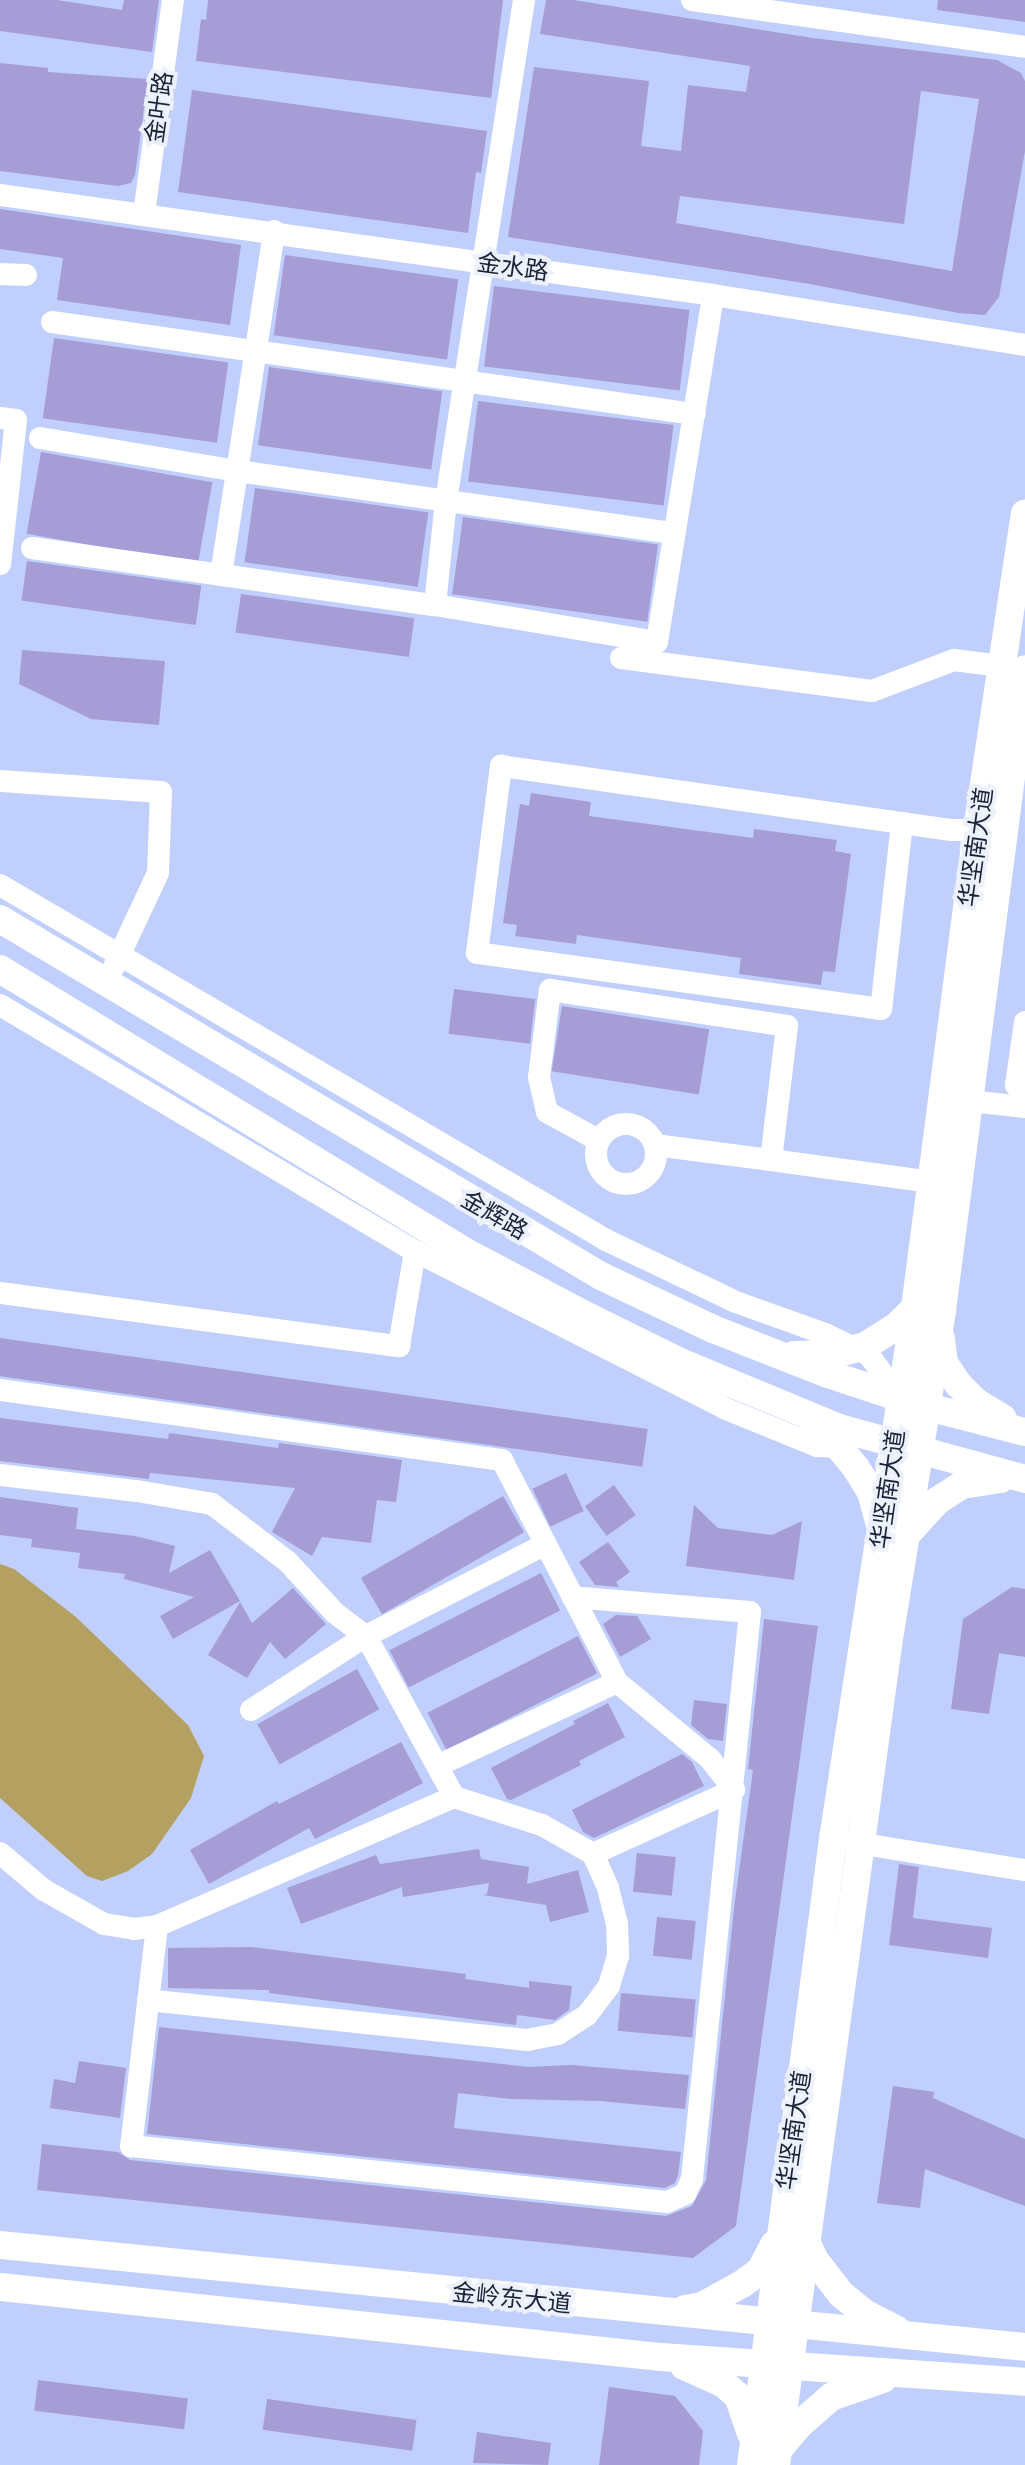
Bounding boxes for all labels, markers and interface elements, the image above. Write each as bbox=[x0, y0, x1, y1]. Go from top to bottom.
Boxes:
street label: 金叶路 bbox=[139, 69, 177, 145]
street label: 金水路 bbox=[475, 247, 551, 285]
street label: 华坚南大道 bbox=[952, 786, 998, 908]
street label: 金辉路 bbox=[457, 1184, 533, 1244]
street label: 华坚南大道 bbox=[864, 1428, 910, 1550]
street label: 华坚南大道 bbox=[770, 2069, 816, 2191]
street label: 金岭东大道 bbox=[451, 2276, 573, 2318]

